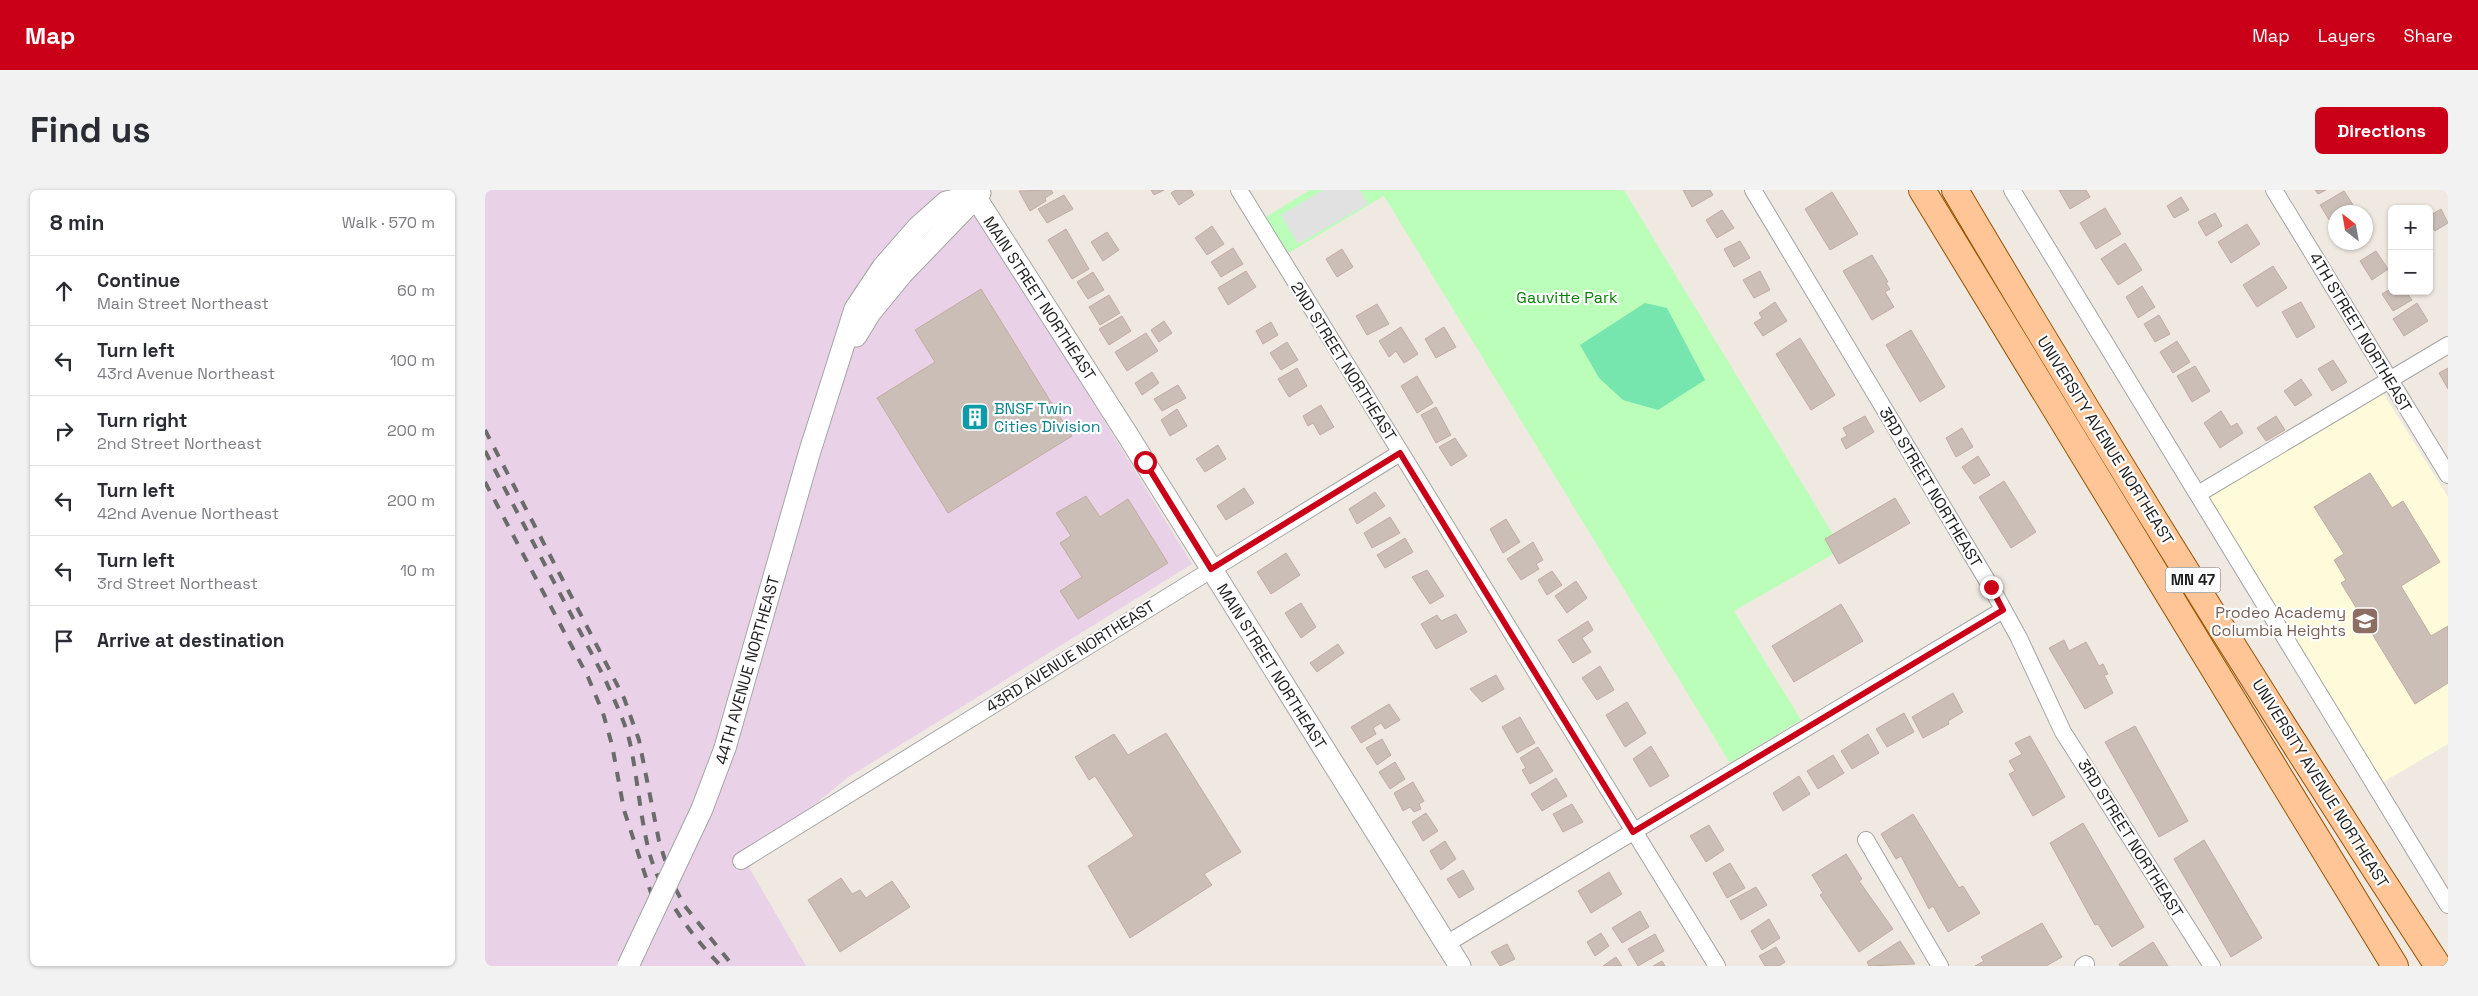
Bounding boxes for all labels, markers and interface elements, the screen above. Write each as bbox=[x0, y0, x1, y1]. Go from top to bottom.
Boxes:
text: Map bbox=[25, 20, 75, 51]
text: Map bbox=[2252, 24, 2290, 47]
text: Layers bbox=[2318, 24, 2375, 47]
text: Share bbox=[2403, 24, 2453, 47]
button: Directions bbox=[2315, 107, 2448, 154]
text: Find us bbox=[30, 108, 151, 152]
north arrow bbox=[2328, 205, 2373, 250]
map controls bbox=[2388, 205, 2433, 295]
button: + bbox=[2388, 205, 2433, 250]
text: 8 min bbox=[50, 209, 104, 236]
text: Walk · 570 m bbox=[342, 212, 435, 233]
street label: MAIN STREET NORTHEAST bbox=[979, 212, 1101, 384]
street label: 4TH STREET NORTHEAST bbox=[2304, 248, 2417, 416]
button: − bbox=[2388, 250, 2433, 295]
text: Continue bbox=[97, 268, 180, 293]
icon: ahead bbox=[50, 277, 78, 305]
street label: 2ND STREET NORTHEAST bbox=[1286, 278, 1401, 445]
text: 60 m bbox=[397, 280, 435, 301]
park label: Gauvitte Park bbox=[1516, 287, 1618, 308]
text: Main Street Northeast bbox=[97, 293, 269, 314]
street label: UNIVERSITY AVENUE NORTHEAST bbox=[2032, 332, 2179, 549]
text: Turn left bbox=[97, 338, 175, 363]
icon: left bbox=[50, 347, 78, 375]
text: 100 m bbox=[390, 350, 435, 371]
text: 43rd Avenue Northeast bbox=[97, 363, 275, 384]
place label: BNSF Twin Cities Division bbox=[994, 398, 1101, 437]
building icon: BNSF Twin Cities Division bbox=[960, 402, 990, 432]
street label: 3RD STREET NORTHEAST bbox=[1874, 403, 1987, 571]
text: Turn right bbox=[97, 408, 187, 433]
icon: right bbox=[50, 417, 78, 445]
text: 200 m bbox=[387, 420, 435, 441]
text: 2nd Street Northeast bbox=[97, 433, 262, 454]
route start bbox=[1134, 451, 1157, 474]
text: Turn left bbox=[97, 478, 175, 503]
icon: left bbox=[50, 487, 78, 515]
text: 200 m bbox=[387, 490, 435, 511]
text: 42nd Avenue Northeast bbox=[97, 503, 279, 524]
text: Turn left bbox=[97, 548, 175, 573]
icon: left bbox=[50, 557, 78, 585]
text: 10 m bbox=[400, 560, 435, 581]
road number: MN 47 bbox=[2165, 568, 2221, 592]
text: 3rd Street Northeast bbox=[97, 573, 258, 594]
street label: 44TH AVENUE NORTHEAST bbox=[710, 573, 784, 767]
route end bbox=[1980, 576, 2003, 599]
street label: MAIN STREET NORTHEAST bbox=[1212, 580, 1331, 753]
street label: 43RD AVENUE NORTHEAST bbox=[982, 596, 1159, 717]
place label: Prodeo Academy Columbia Heights bbox=[2211, 602, 2346, 641]
school or university icon: Prodeo Academy Columbia Heights bbox=[2350, 606, 2380, 636]
icon: arrive bbox=[50, 627, 78, 655]
text: Arrive at destination bbox=[97, 628, 285, 653]
street label: UNIVERSITY AVENUE NORTHEAST bbox=[2247, 675, 2394, 892]
street label: 3RD STREET NORTHEAST bbox=[2073, 755, 2188, 922]

